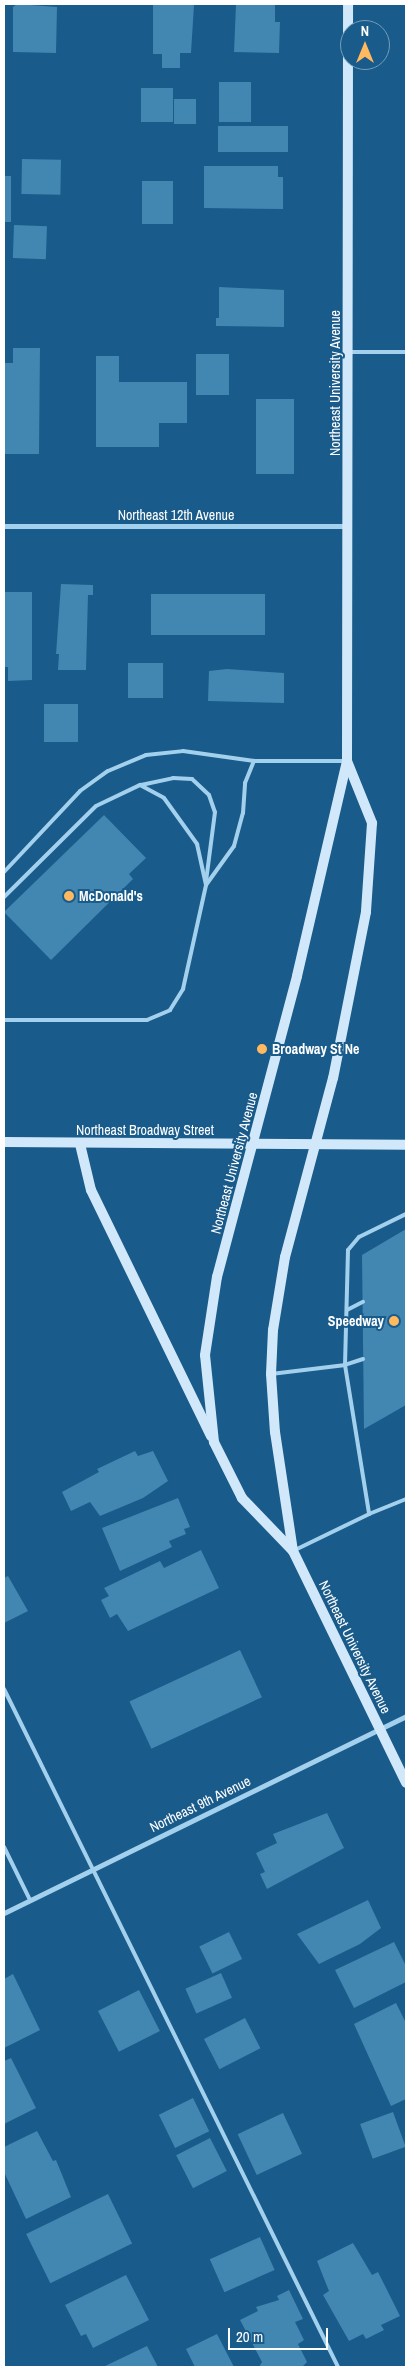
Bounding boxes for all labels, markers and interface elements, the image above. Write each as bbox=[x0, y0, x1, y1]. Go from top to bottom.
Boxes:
north arrow bbox=[340, 20, 390, 70]
text: N bbox=[361, 22, 369, 40]
street label: Northeast University Avenue bbox=[327, 310, 343, 456]
street label: Northeast 12th Avenue bbox=[117, 507, 235, 523]
place label: McDonald's bbox=[79, 888, 143, 904]
marker: McDonald's bbox=[63, 890, 75, 902]
place label: Broadway St Ne bbox=[272, 1041, 359, 1057]
marker: Broadway St Ne bbox=[256, 1043, 268, 1055]
street label: Northeast University Avenue bbox=[207, 1090, 261, 1236]
street label: Northeast Broadway Street bbox=[76, 1122, 214, 1138]
place label: Speedway bbox=[328, 1313, 384, 1329]
marker: Speedway bbox=[388, 1315, 400, 1327]
street label: Northeast University Avenue bbox=[315, 1577, 395, 1717]
street label: Northeast 9th Avenue bbox=[147, 1772, 253, 1836]
scale bar bbox=[230, 2318, 330, 2350]
text: 20 m bbox=[236, 2326, 263, 2347]

